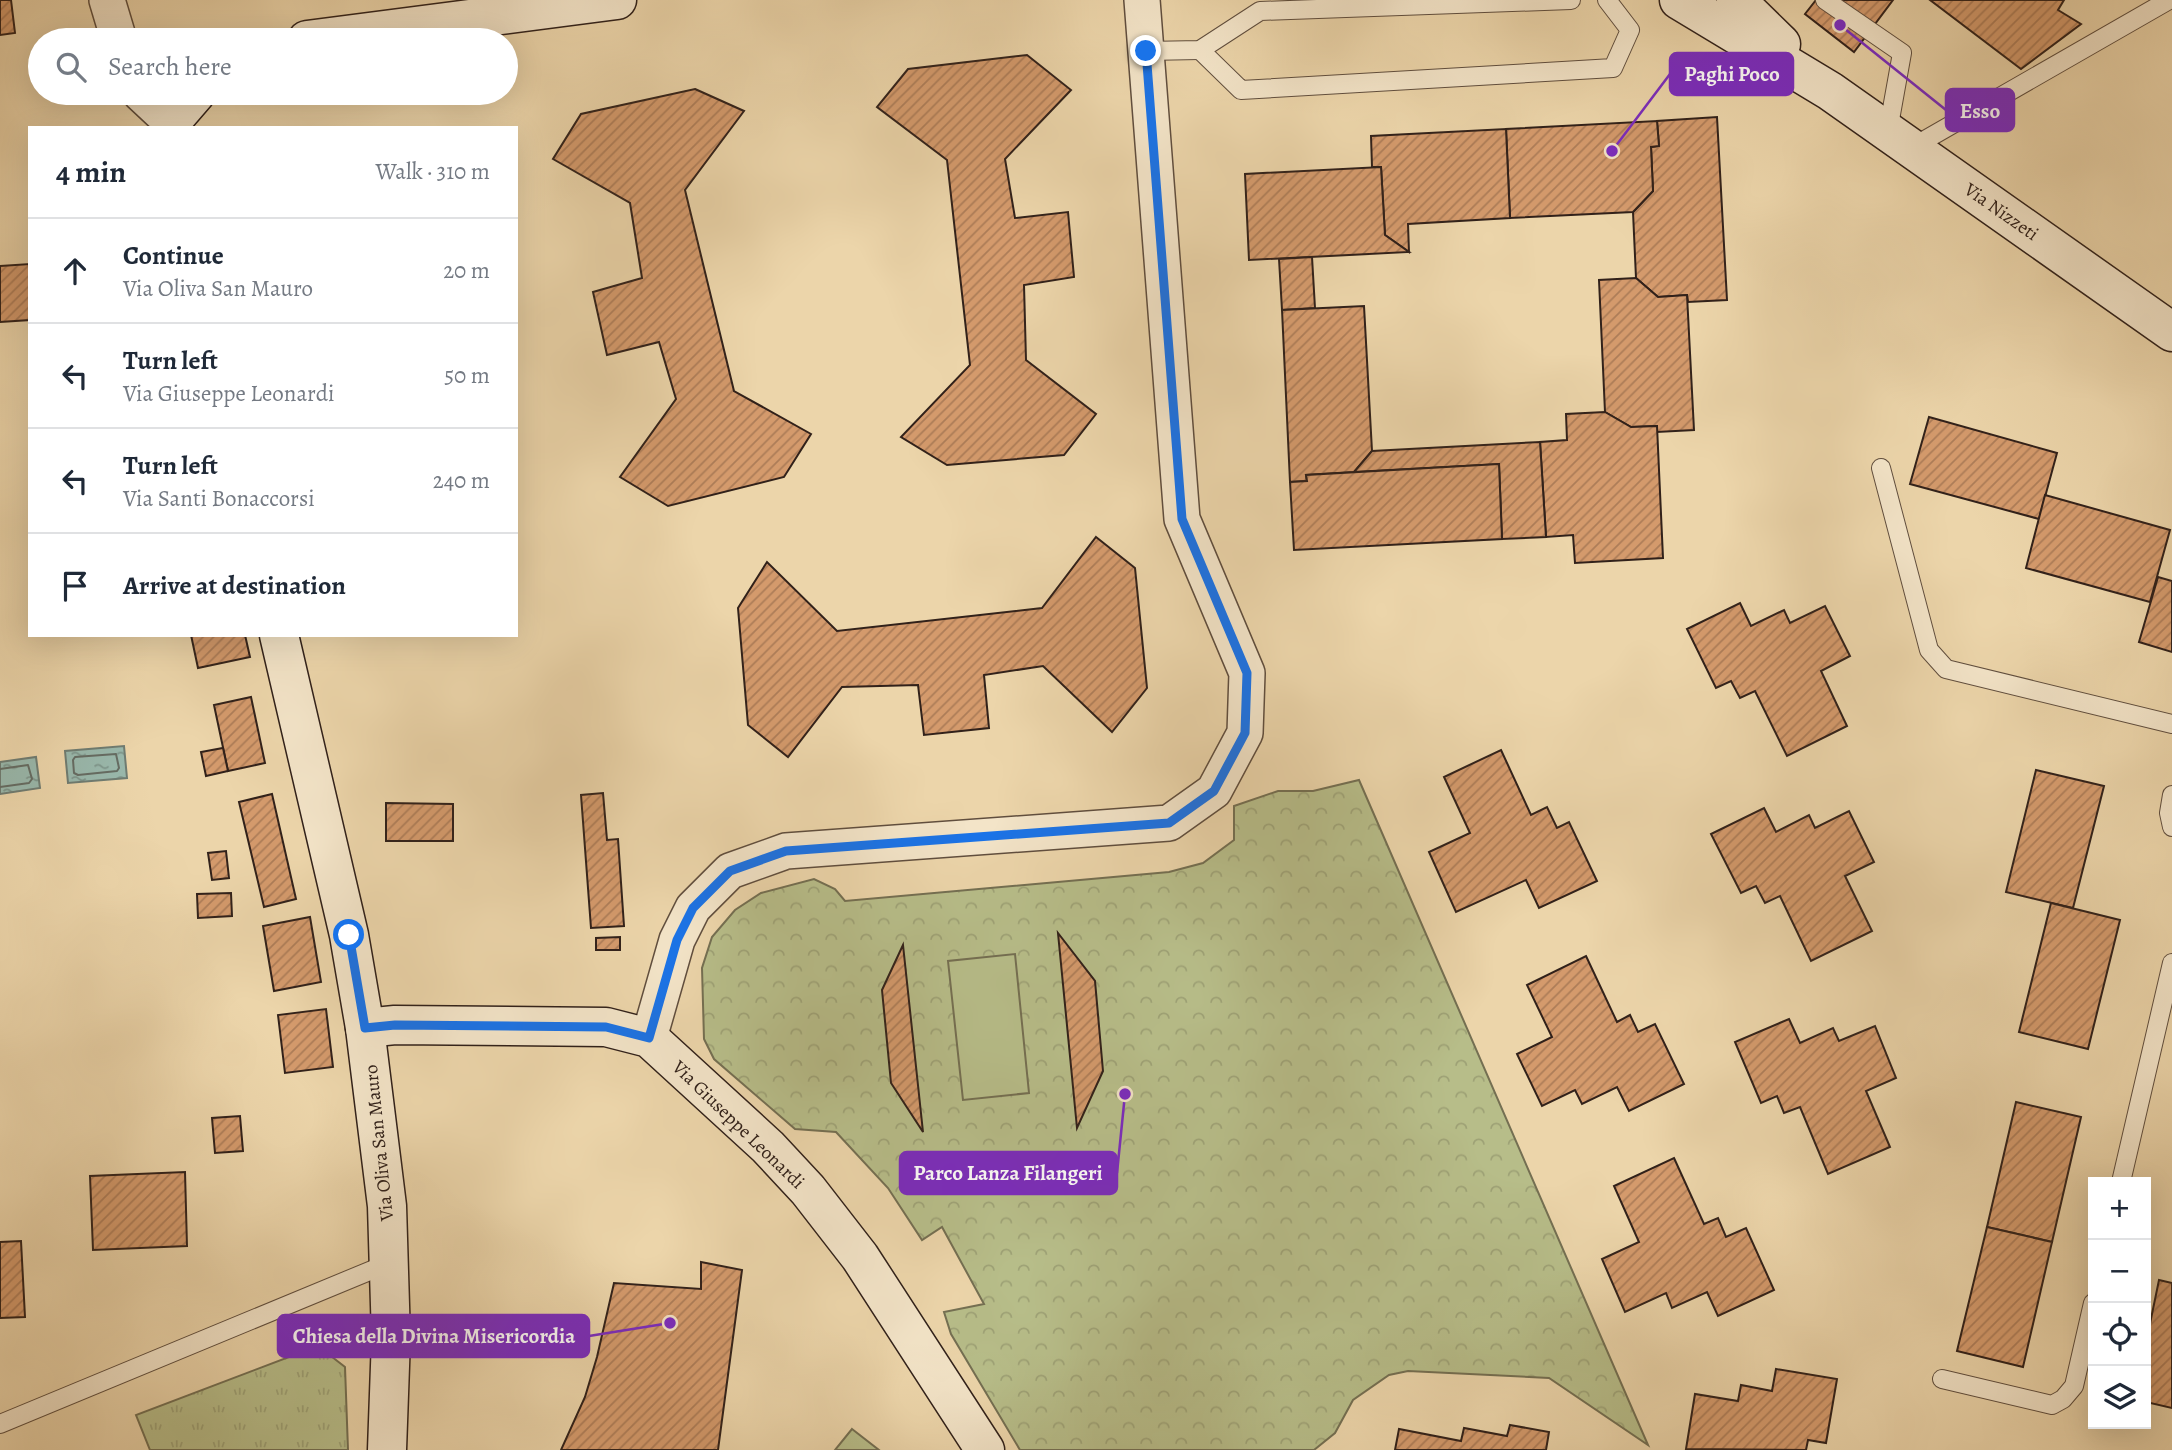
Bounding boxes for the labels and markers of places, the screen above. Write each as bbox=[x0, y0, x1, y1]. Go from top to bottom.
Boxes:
callout: Paghi Poco bbox=[1670, 53, 1793, 95]
callout: Esso bbox=[1946, 89, 2014, 131]
callout: Parco Lanza Filangeri bbox=[900, 1152, 1117, 1194]
callout: Chiesa della Divina Misericordia bbox=[278, 1315, 589, 1357]

